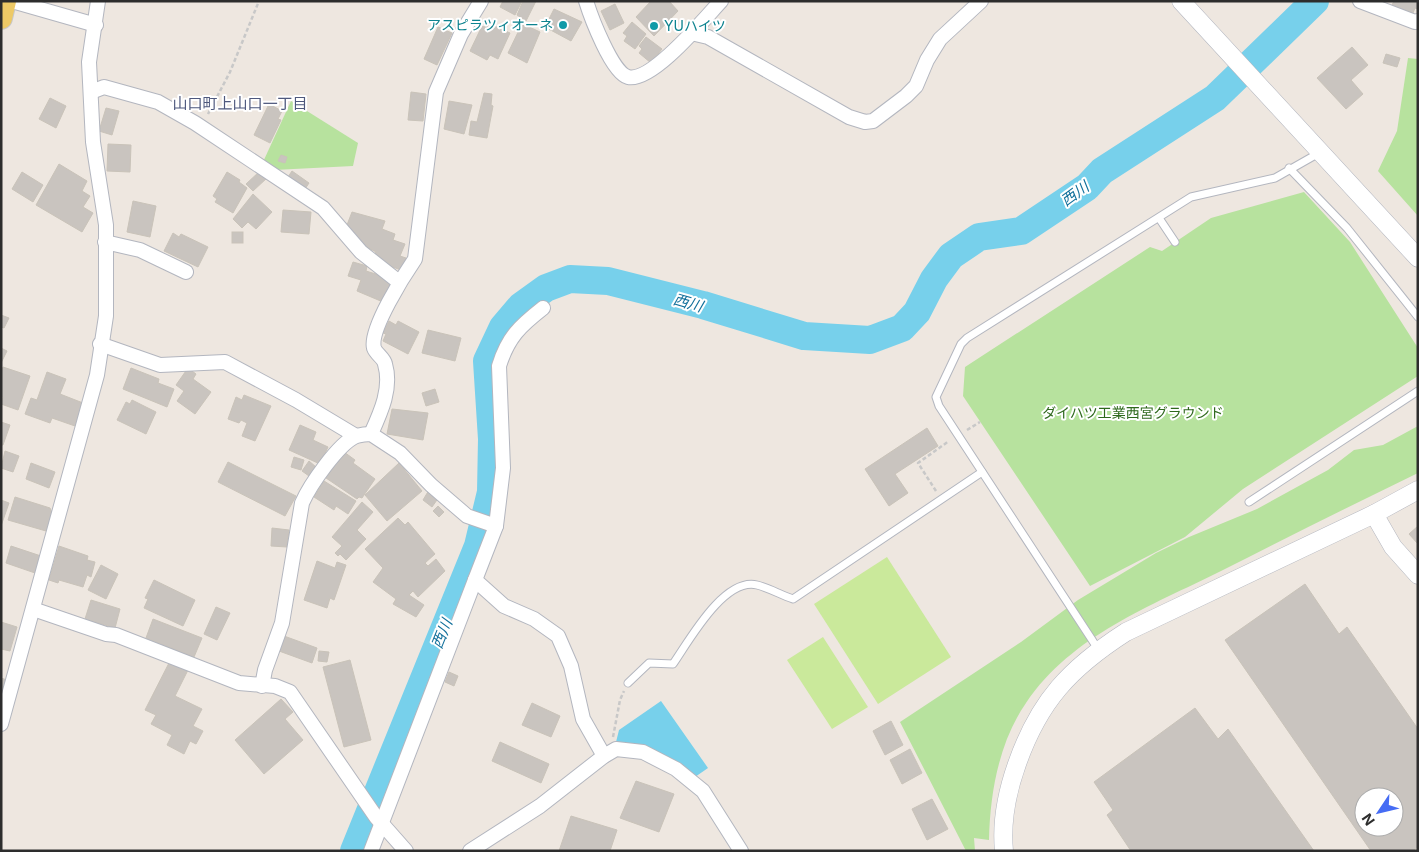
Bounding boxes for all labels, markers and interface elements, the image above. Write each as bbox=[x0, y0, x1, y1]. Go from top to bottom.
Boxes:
place label: アスピラツィオーネ bbox=[427, 16, 553, 33]
place label: YUハイツ bbox=[664, 17, 726, 34]
marker: アスピラツィオーネ bbox=[557, 19, 569, 31]
marker: YUハイツ bbox=[648, 20, 660, 32]
district label: 山口町上山口一丁目 bbox=[172, 94, 308, 113]
water label: 西川 bbox=[1057, 176, 1094, 210]
water label: 西川 bbox=[671, 289, 707, 316]
park label: ダイハツ工業西宮グラウンド bbox=[1042, 404, 1224, 421]
water label: 西川 bbox=[427, 614, 457, 651]
north arrow bbox=[1354, 787, 1404, 837]
text: N bbox=[1358, 810, 1378, 829]

